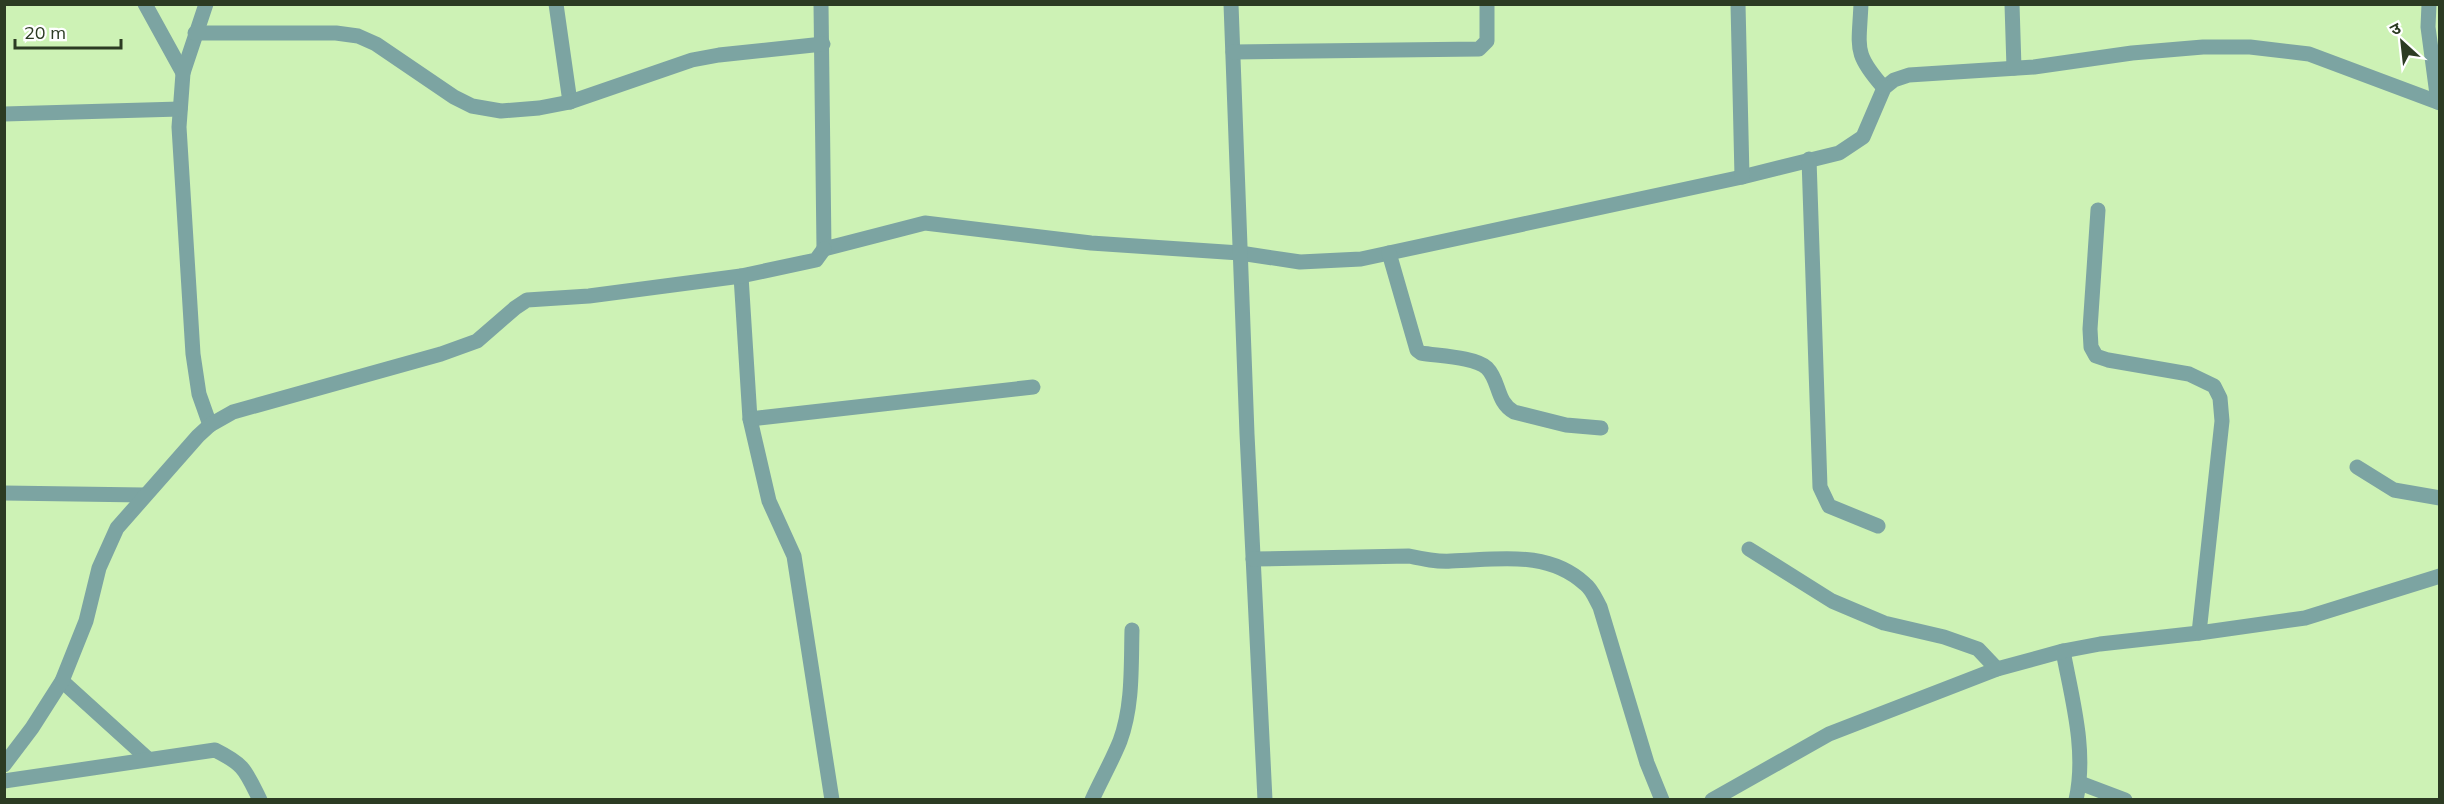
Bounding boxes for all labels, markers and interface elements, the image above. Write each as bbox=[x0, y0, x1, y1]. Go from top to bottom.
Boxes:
scale bar bbox=[15, 12, 122, 50]
north arrow bbox=[2372, 12, 2432, 72]
text: उ bbox=[2386, 17, 2404, 40]
text: 20 m bbox=[24, 21, 66, 44]

